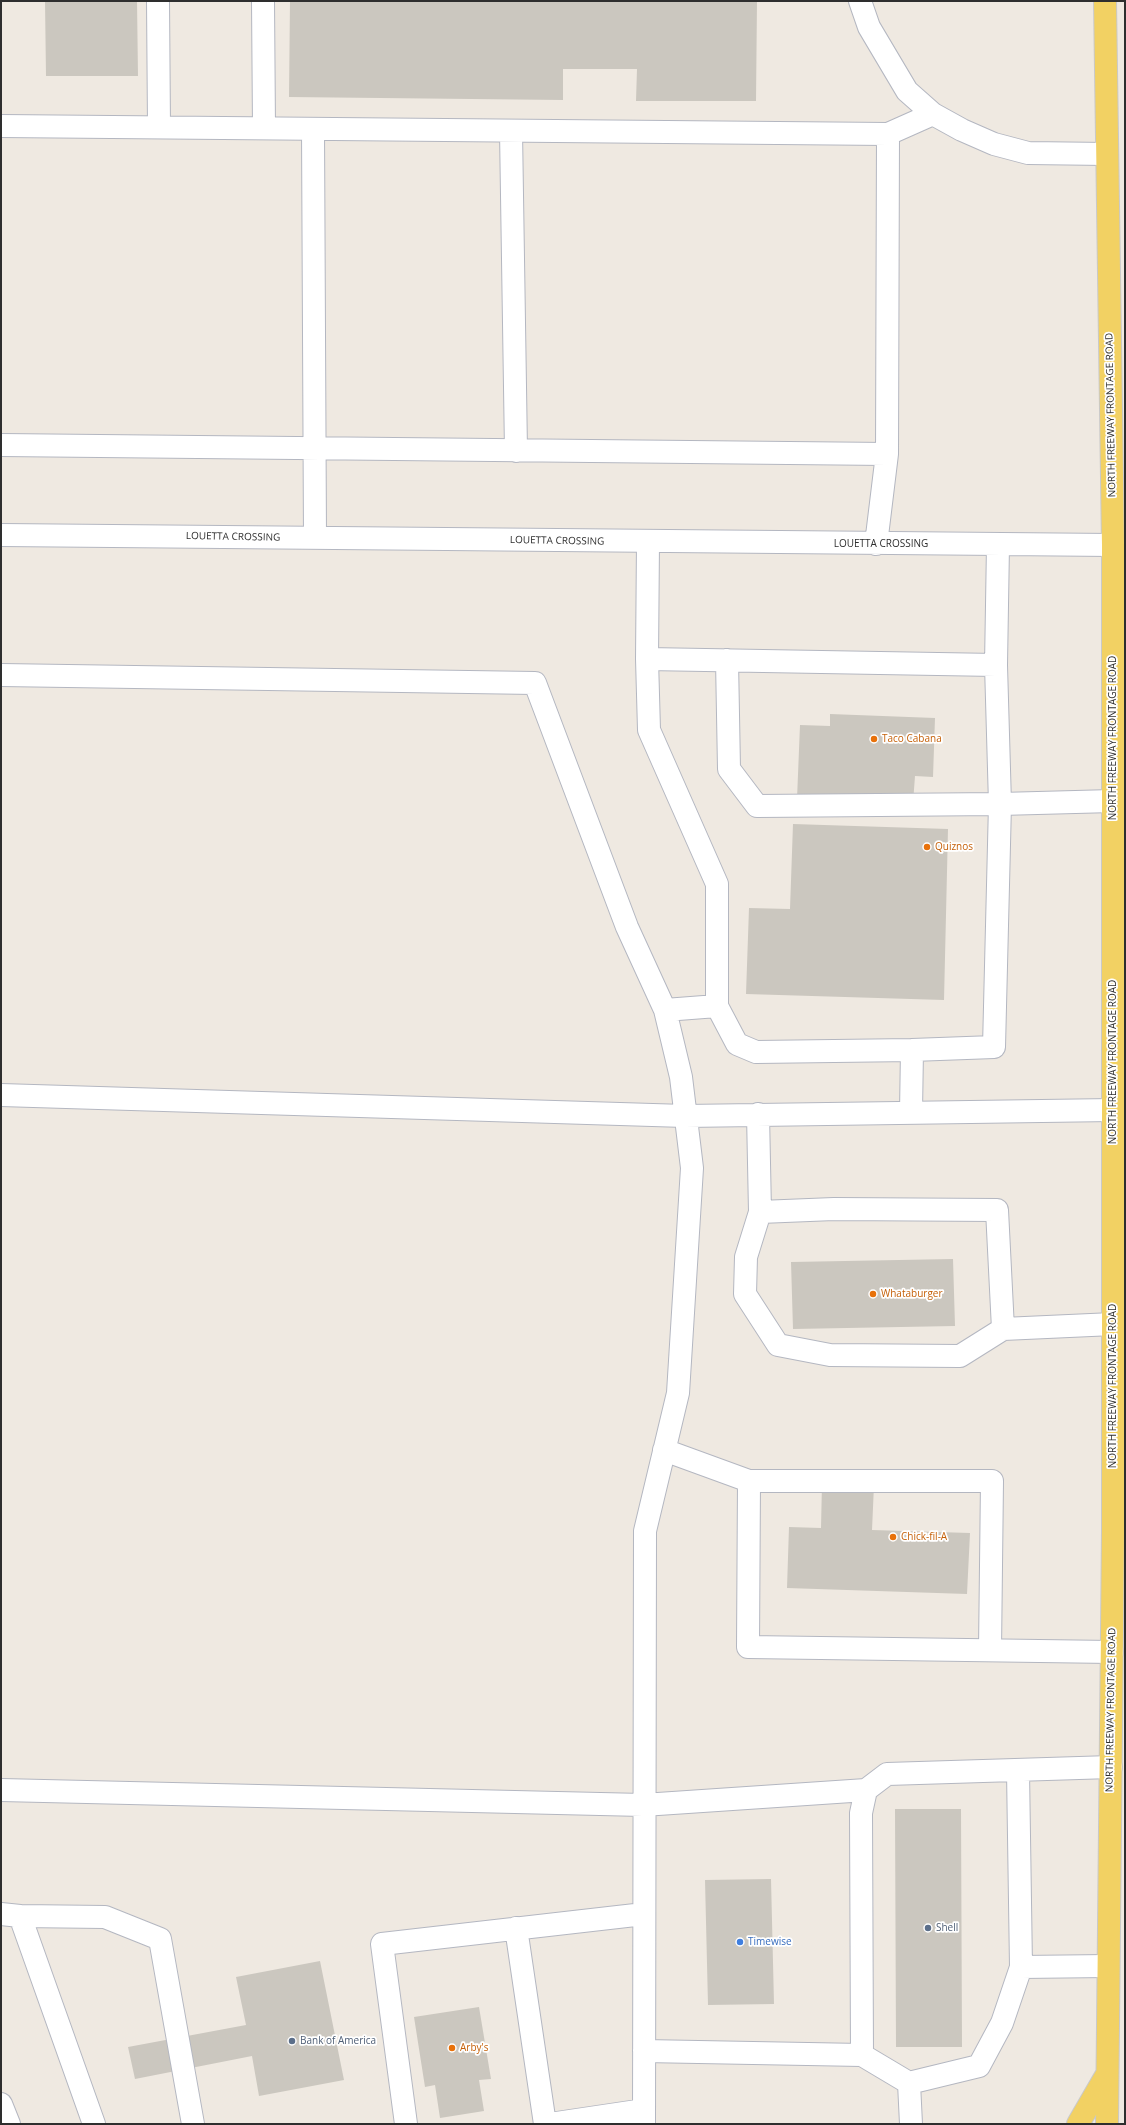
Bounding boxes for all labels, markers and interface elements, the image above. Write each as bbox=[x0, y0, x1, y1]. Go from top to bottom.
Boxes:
street label: NORTH FREEWAY FRONTAGE ROAD bbox=[1104, 333, 1118, 497]
street label: LOUETTA CROSSING bbox=[186, 530, 280, 544]
street label: LOUETTA CROSSING bbox=[510, 534, 604, 548]
street label: LOUETTA CROSSING bbox=[834, 538, 928, 550]
street label: NORTH FREEWAY FRONTAGE ROAD bbox=[1107, 656, 1119, 820]
place label: Taco Cabana bbox=[882, 733, 942, 745]
marker: Taco Cabana bbox=[869, 734, 879, 744]
place label: Quiznos bbox=[935, 841, 973, 853]
marker: Quiznos bbox=[922, 842, 932, 852]
street label: NORTH FREEWAY FRONTAGE ROAD bbox=[1107, 980, 1119, 1144]
place label: Whataburger bbox=[881, 1288, 943, 1300]
marker: Whataburger bbox=[868, 1289, 878, 1299]
street label: NORTH FREEWAY FRONTAGE ROAD bbox=[1107, 1304, 1119, 1468]
place label: Chick-fil-A bbox=[901, 1531, 947, 1543]
marker: Chick-fil-A bbox=[888, 1532, 898, 1542]
street label: NORTH FREEWAY FRONTAGE ROAD bbox=[1104, 1628, 1118, 1792]
place label: Shell bbox=[936, 1922, 958, 1934]
marker: Shell bbox=[923, 1923, 933, 1933]
place label: Timewise bbox=[748, 1936, 792, 1948]
marker: Timewise bbox=[735, 1937, 745, 1947]
place label: Bank of America bbox=[300, 2035, 376, 2047]
marker: Bank of America bbox=[287, 2036, 297, 2046]
place label: Arby's bbox=[460, 2042, 488, 2054]
marker: Arby's bbox=[447, 2043, 457, 2053]

